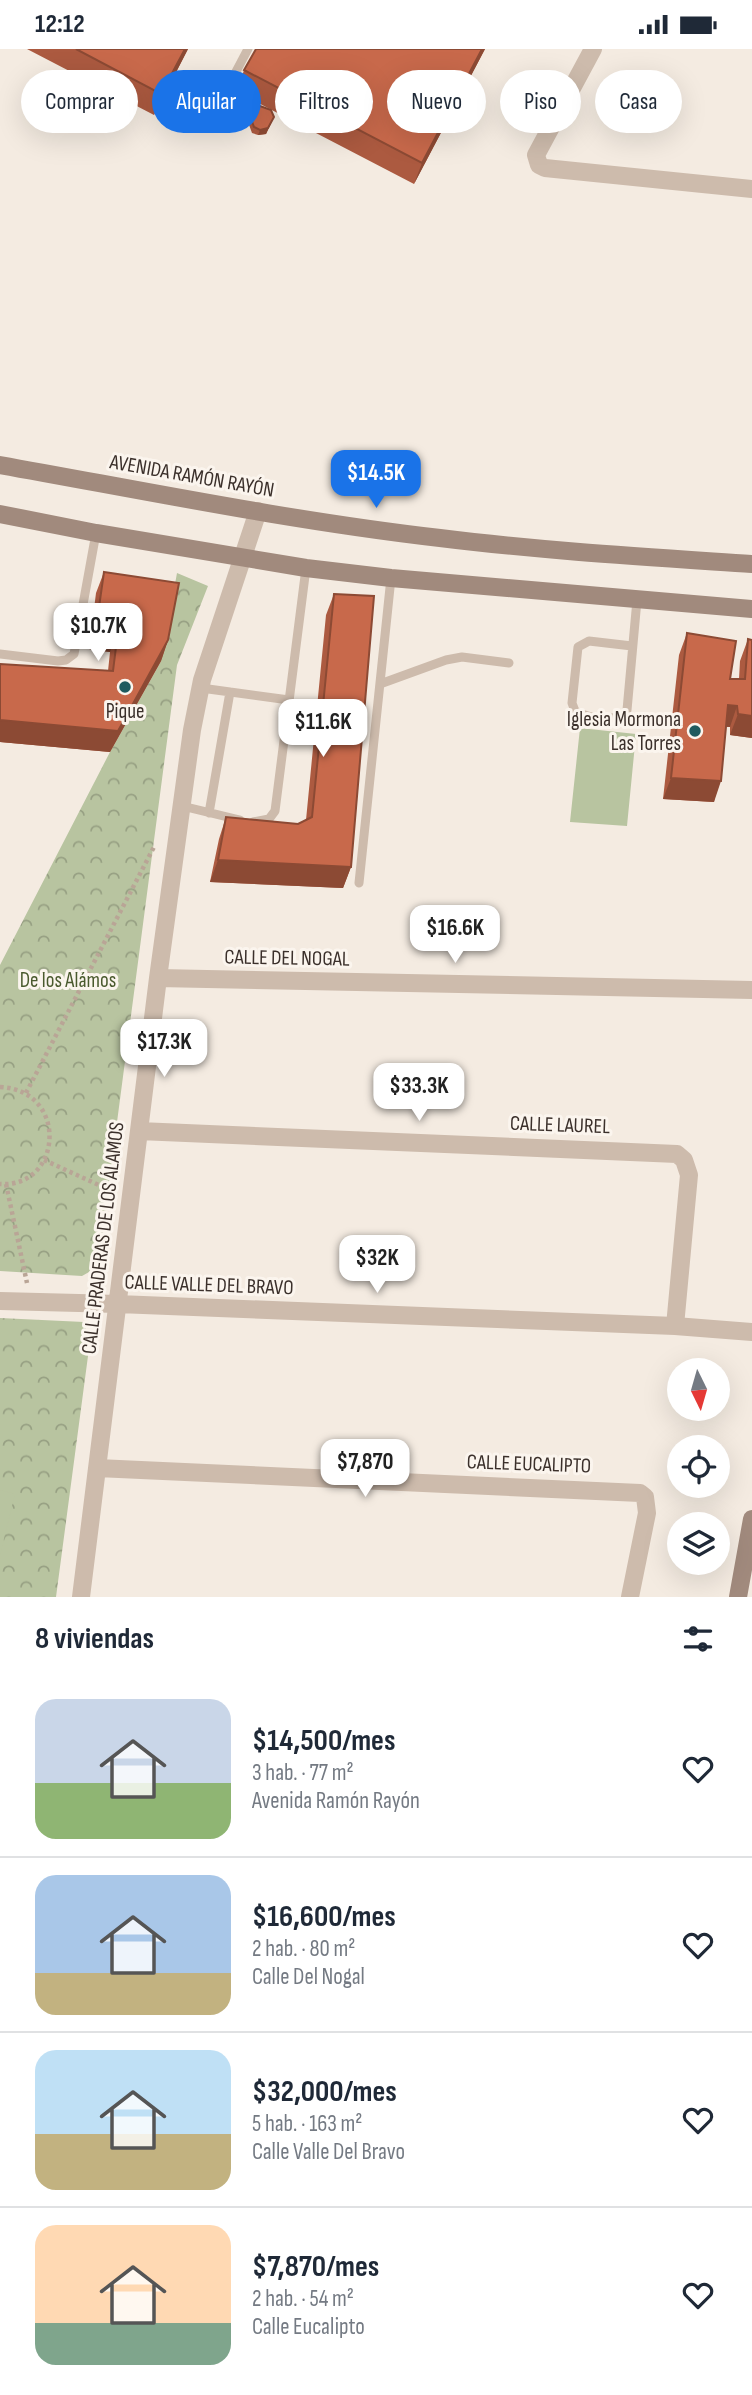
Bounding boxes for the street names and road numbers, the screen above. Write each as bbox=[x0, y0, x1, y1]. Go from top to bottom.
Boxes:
street label: AVENIDA RAMÓN RAYÓN bbox=[107, 449, 276, 503]
street label: CALLE DEL NOGAL bbox=[224, 944, 350, 972]
street label: CALLE LAUREL bbox=[510, 1111, 611, 1139]
street label: CALLE PRADERAS DE LOS ÁLAMOS bbox=[76, 1120, 130, 1356]
street label: CALLE VALLE DEL BRAVO bbox=[124, 1270, 294, 1300]
street label: CALLE EUCALIPTO bbox=[466, 1449, 592, 1479]

